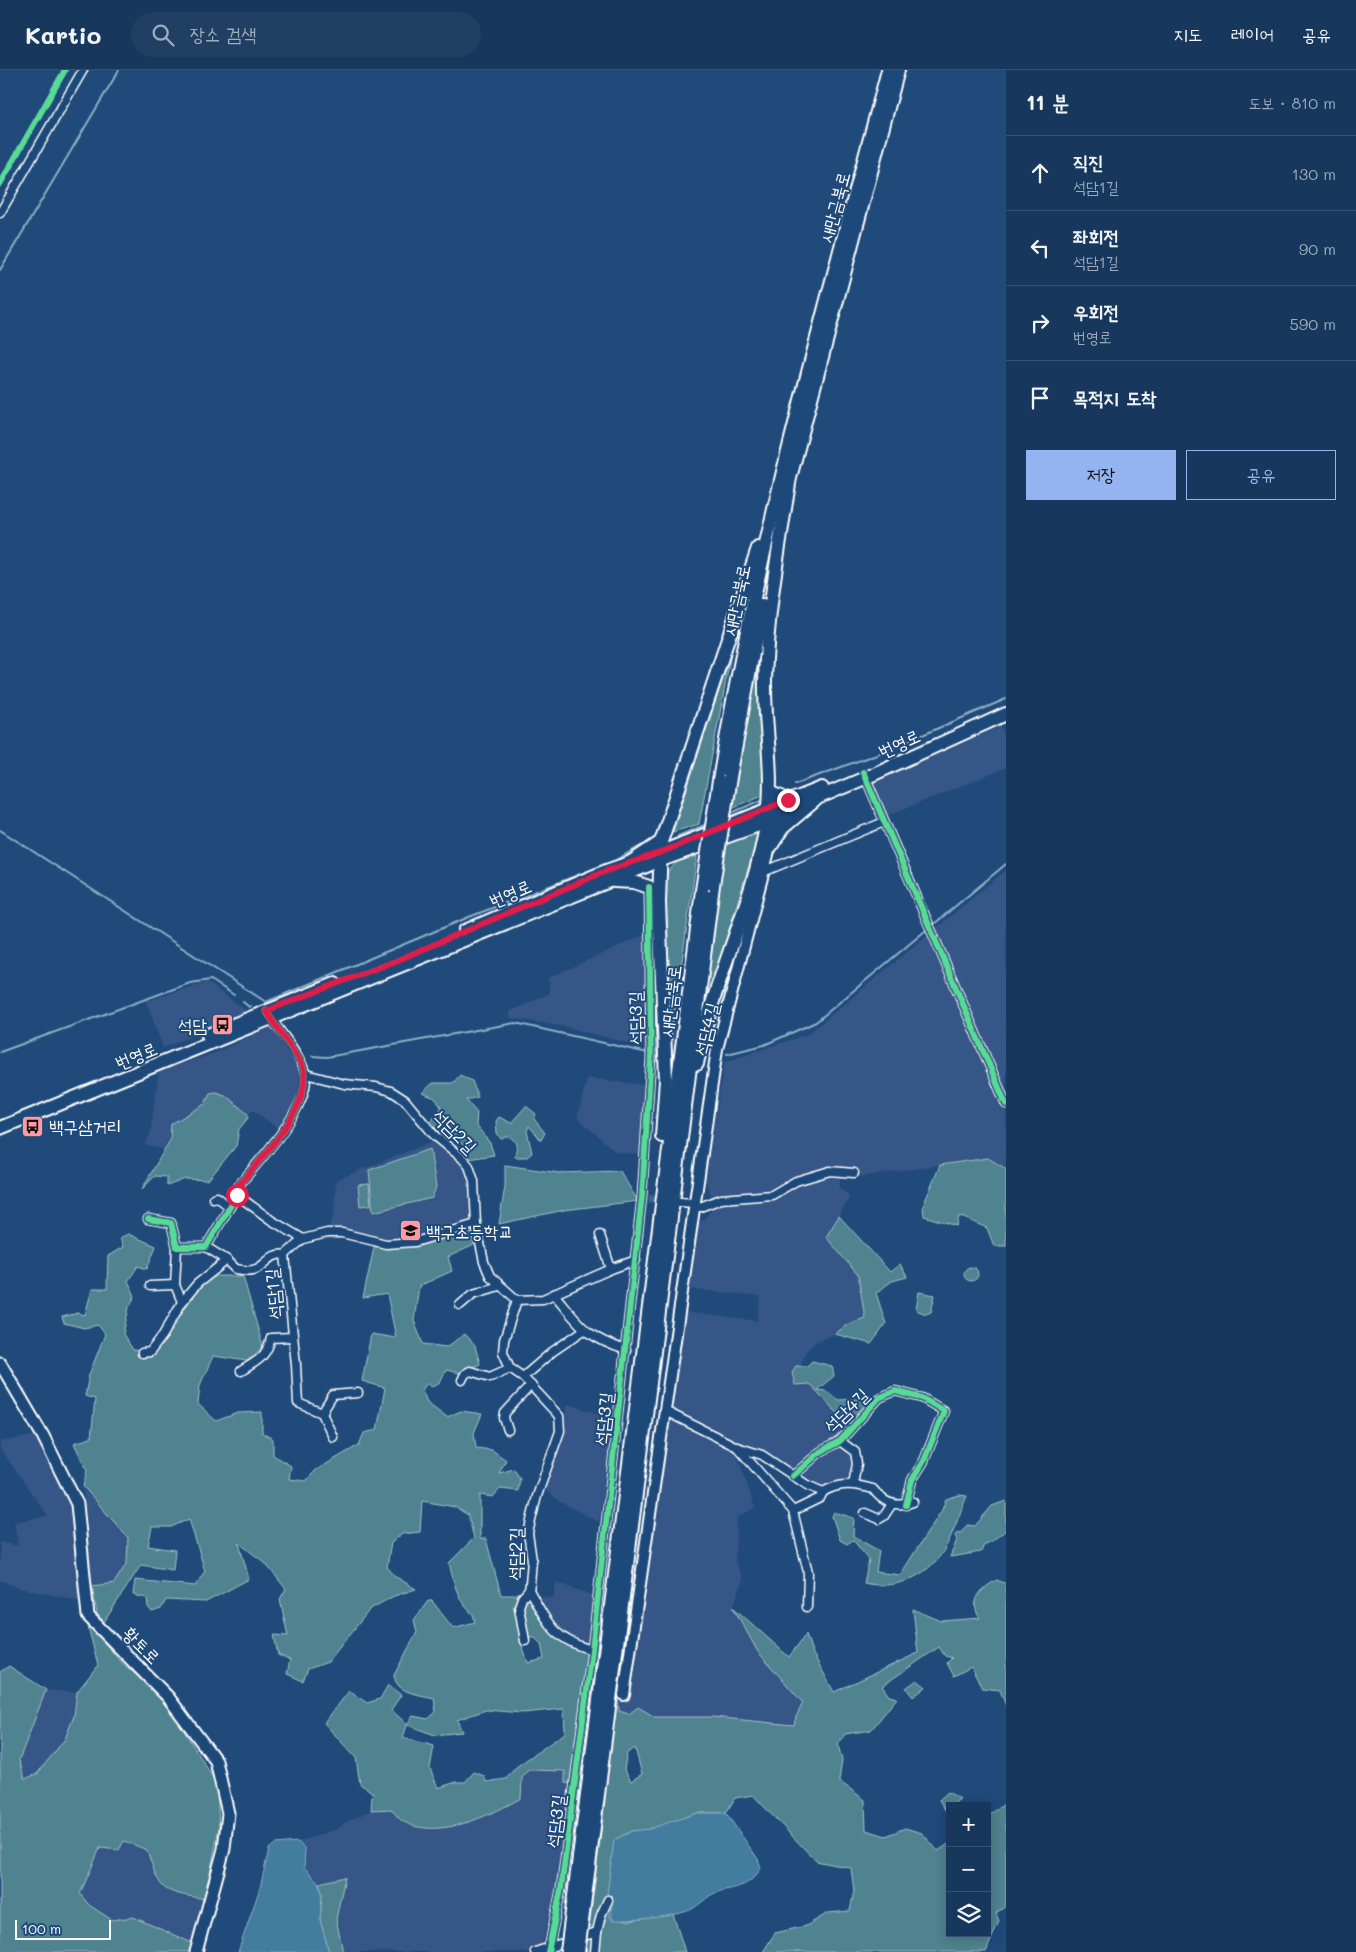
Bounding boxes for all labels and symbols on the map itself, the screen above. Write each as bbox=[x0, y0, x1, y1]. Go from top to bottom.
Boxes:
street label: 새만금북로 bbox=[813, 169, 855, 245]
street label: 새만금북로 bbox=[717, 562, 755, 638]
street label: 번영로 bbox=[874, 723, 924, 763]
route end bbox=[777, 789, 800, 812]
street label: 번영로 bbox=[485, 873, 535, 913]
street label: 새만금북로 bbox=[654, 964, 686, 1038]
street label: 석담3길 bbox=[623, 990, 647, 1045]
street label: 석담4길 bbox=[688, 999, 724, 1058]
place label: 석담 bbox=[178, 1013, 208, 1037]
bus stop icon: 석담 bbox=[211, 1013, 235, 1037]
street label: 번영로 bbox=[111, 1036, 161, 1074]
street label: 석담2길 bbox=[428, 1104, 483, 1159]
bus stop icon: 백구삼거리 bbox=[21, 1114, 45, 1138]
place label: 백구삼거리 bbox=[49, 1114, 121, 1138]
route start bbox=[226, 1184, 249, 1207]
school or university icon: 백구초등학교 bbox=[398, 1219, 422, 1243]
place label: 백구초등학교 bbox=[426, 1219, 513, 1243]
street label: 석담1길 bbox=[259, 1267, 287, 1321]
street label: 석담4길 bbox=[818, 1382, 874, 1437]
street label: 석담3길 bbox=[588, 1390, 618, 1447]
street label: 석담2길 bbox=[503, 1527, 527, 1581]
street label: 황토로 bbox=[118, 1621, 166, 1669]
street label: 석담3길 bbox=[540, 1792, 570, 1849]
scale bar bbox=[15, 1917, 111, 1940]

